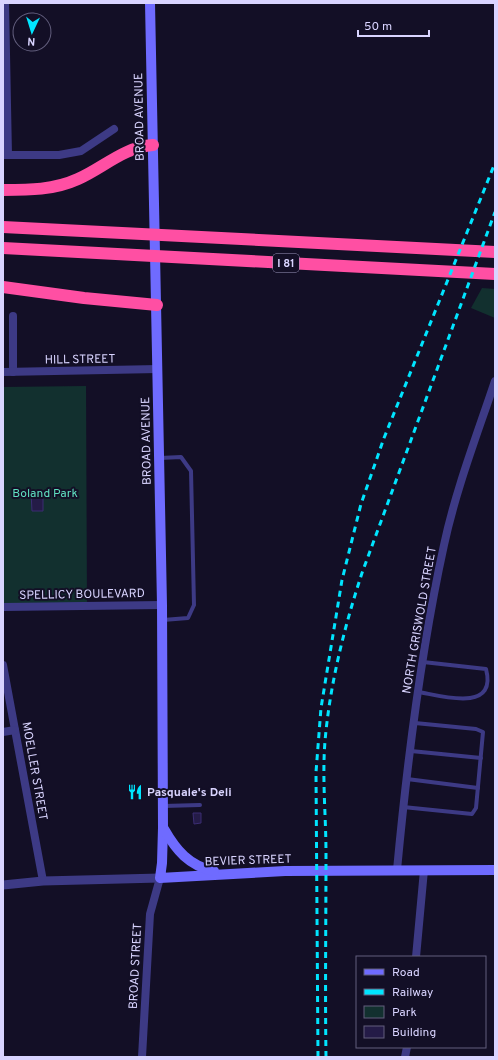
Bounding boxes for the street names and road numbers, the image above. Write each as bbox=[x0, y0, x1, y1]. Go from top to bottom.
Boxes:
street label: BROAD AVENUE bbox=[131, 73, 149, 161]
road number: I 81 bbox=[273, 254, 299, 272]
street label: HILL STREET bbox=[44, 351, 116, 369]
street label: BROAD AVENUE bbox=[138, 397, 156, 485]
street label: NORTH GRISWOLD STREET bbox=[399, 545, 441, 695]
street label: SPELLICY BOULEVARD bbox=[19, 586, 145, 604]
street label: MOELLER STREET bbox=[17, 721, 51, 822]
street label: BEVIER STREET bbox=[204, 851, 292, 871]
street label: BROAD STREET bbox=[126, 923, 146, 1009]

